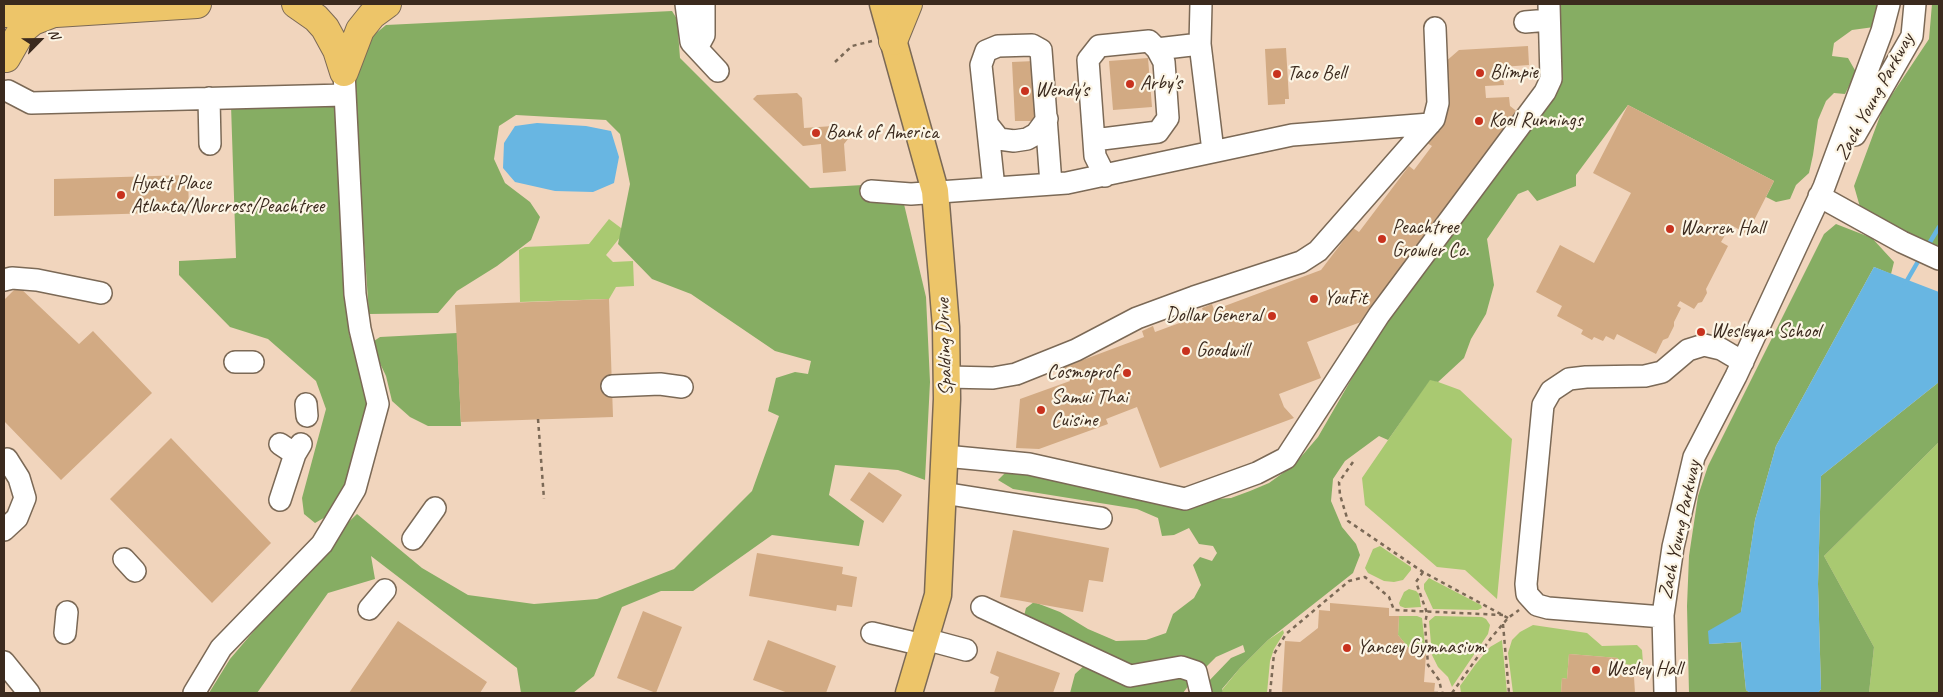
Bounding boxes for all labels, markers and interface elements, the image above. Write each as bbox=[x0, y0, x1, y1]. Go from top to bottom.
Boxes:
north arrow bbox=[15, 15, 65, 65]
text: N bbox=[45, 27, 64, 41]
street label: Zach Young Parkway bbox=[1830, 30, 1920, 164]
place label: Blimpie bbox=[1490, 61, 1538, 85]
place label: Taco Bell bbox=[1287, 62, 1346, 86]
marker: Blimpie bbox=[1474, 67, 1486, 79]
marker: Taco Bell bbox=[1271, 68, 1283, 80]
place label: Arby's bbox=[1140, 72, 1182, 96]
marker: Arby's bbox=[1124, 78, 1136, 90]
place label: Wendy's bbox=[1035, 79, 1089, 103]
marker: Wendy's bbox=[1019, 85, 1031, 97]
place label: Kool Runnings bbox=[1489, 109, 1582, 133]
marker: Kool Runnings bbox=[1473, 115, 1485, 127]
place label: Bank of America bbox=[826, 121, 938, 145]
marker: Bank of America bbox=[810, 127, 822, 139]
place label: Hyatt Place Atlanta/Norcross/Peachtree bbox=[131, 172, 324, 219]
marker: Hyatt Place Atlanta/Norcross/Peachtree bbox=[115, 189, 127, 201]
place label: Peachtree Growler Co. bbox=[1392, 216, 1469, 263]
place label: Warren Hall bbox=[1680, 217, 1765, 241]
marker: Warren Hall bbox=[1664, 223, 1676, 235]
marker: Peachtree Growler Co. bbox=[1376, 233, 1388, 245]
place label: YouFit bbox=[1324, 287, 1367, 311]
marker: YouFit bbox=[1308, 293, 1320, 305]
street label: Spalding Drive bbox=[931, 298, 959, 396]
place label: Dollar General bbox=[1166, 304, 1262, 328]
marker: Dollar General bbox=[1266, 310, 1278, 322]
place label: Wesleyan School bbox=[1711, 320, 1821, 344]
marker: Wesleyan School bbox=[1695, 326, 1707, 338]
place label: Goodwill bbox=[1196, 339, 1249, 363]
marker: Goodwill bbox=[1180, 345, 1192, 357]
place label: Cosmoprof bbox=[1047, 361, 1117, 385]
marker: Cosmoprof bbox=[1121, 367, 1133, 379]
place label: Samui Thai Cuisine bbox=[1051, 386, 1128, 433]
marker: Samui Thai Cuisine bbox=[1035, 404, 1047, 416]
street label: Zach Young Parkway bbox=[1654, 459, 1706, 601]
place label: Yancey Gymnasium bbox=[1357, 636, 1485, 660]
marker: Yancey Gymnasium bbox=[1341, 642, 1353, 654]
place label: Wesley Hall bbox=[1606, 658, 1682, 682]
marker: Wesley Hall bbox=[1590, 664, 1602, 676]

